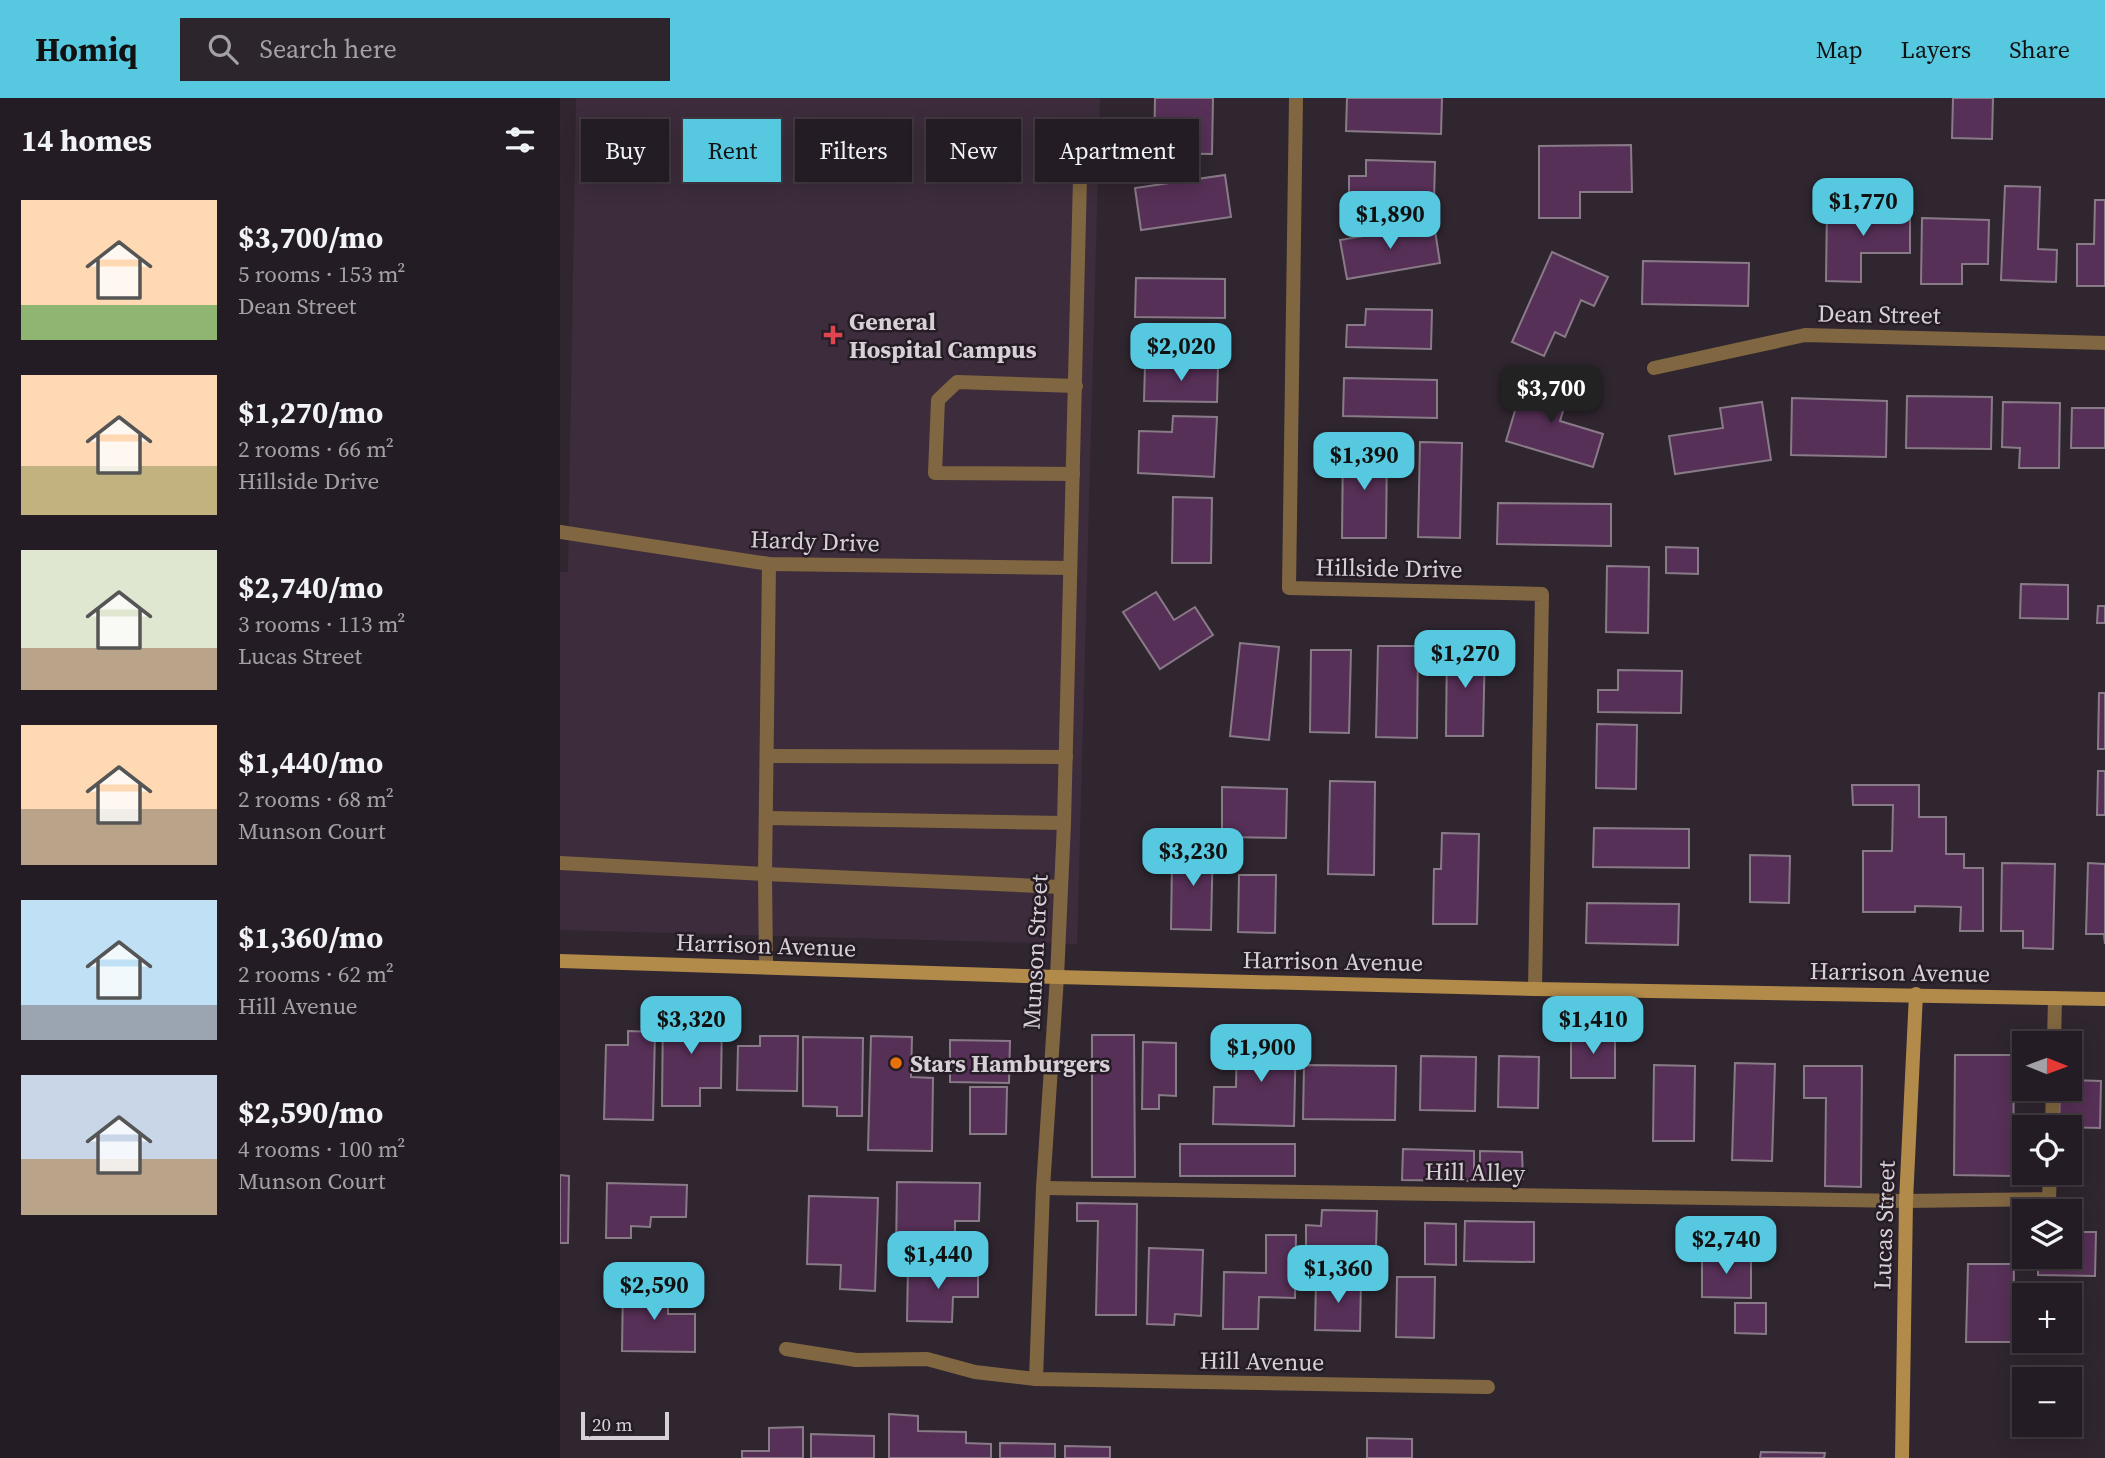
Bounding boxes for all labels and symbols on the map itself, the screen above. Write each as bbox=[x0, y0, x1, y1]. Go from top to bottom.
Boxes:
pin: $1,770 bbox=[1806, 178, 1920, 238]
pin: $1,890 bbox=[1333, 192, 1447, 251]
street label: Dean Street bbox=[1817, 296, 1941, 332]
place label: General Hospital Campus bbox=[849, 305, 1037, 366]
pin: $2,020 bbox=[1124, 324, 1238, 383]
marker: General Hospital Campus bbox=[823, 325, 843, 345]
pin: $3,700 bbox=[1494, 366, 1608, 425]
pin: $1,390 bbox=[1307, 432, 1421, 492]
street label: Hardy Drive bbox=[750, 522, 880, 560]
street label: Hillside Drive bbox=[1315, 550, 1463, 586]
pin: $1,270 bbox=[1408, 630, 1522, 690]
pin: $3,230 bbox=[1136, 828, 1250, 888]
street label: Munson Street bbox=[1014, 873, 1056, 1030]
street label: Harrison Avenue bbox=[675, 925, 857, 965]
street label: Harrison Avenue bbox=[1242, 943, 1424, 979]
street label: Harrison Avenue bbox=[1809, 954, 1991, 990]
pin: $3,320 bbox=[634, 996, 748, 1056]
pin: $1,410 bbox=[1536, 996, 1650, 1056]
pin: $1,900 bbox=[1204, 1024, 1318, 1084]
north arrow bbox=[2012, 1031, 2082, 1101]
place label: Stars Hamburgers bbox=[910, 1047, 1110, 1080]
marker: Stars Hamburgers bbox=[888, 1055, 904, 1071]
street label: Hill Alley bbox=[1424, 1155, 1526, 1189]
street label: Lucas Street bbox=[1865, 1160, 1903, 1290]
pin: $2,740 bbox=[1669, 1216, 1783, 1276]
pin: $1,440 bbox=[881, 1232, 995, 1291]
pin: $1,360 bbox=[1281, 1246, 1395, 1305]
pin: $2,590 bbox=[597, 1262, 711, 1322]
street label: Hill Avenue bbox=[1199, 1343, 1325, 1379]
scale bar bbox=[581, 1409, 668, 1441]

